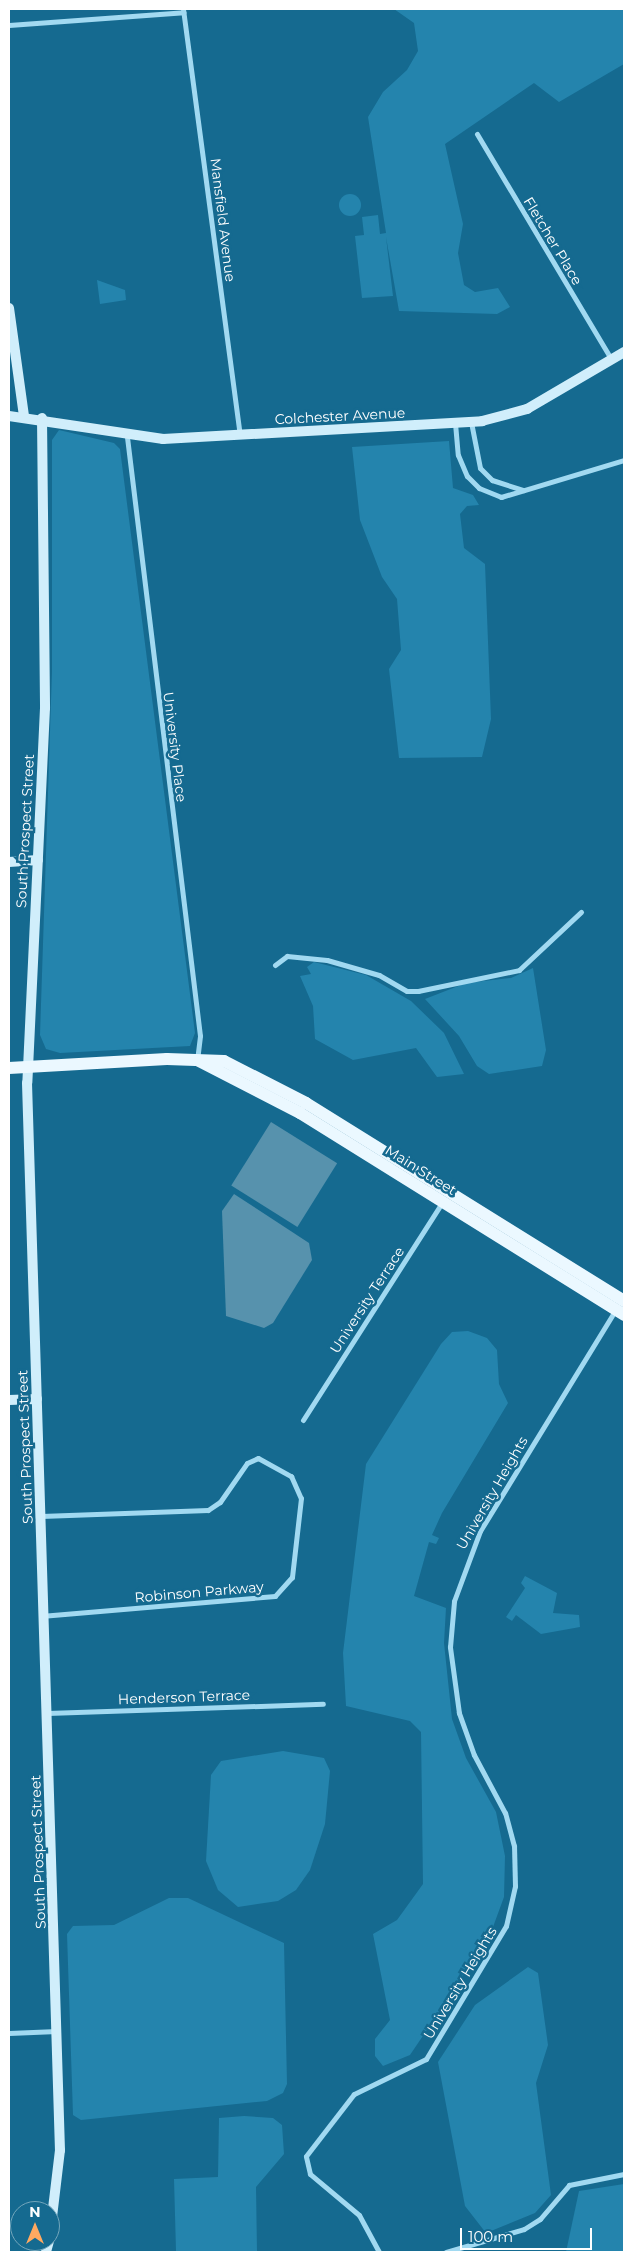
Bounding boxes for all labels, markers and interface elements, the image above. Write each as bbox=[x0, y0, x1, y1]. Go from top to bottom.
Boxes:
street label: Mansfield Avenue bbox=[207, 157, 239, 283]
street label: Fletcher Place bbox=[520, 194, 586, 288]
street label: Colchester Avenue bbox=[274, 404, 406, 428]
street label: University Place bbox=[160, 691, 190, 803]
street label: South Prospect Street bbox=[13, 754, 37, 908]
street label: Main Street bbox=[382, 1141, 460, 1199]
street label: University Terrace bbox=[326, 1244, 408, 1356]
street label: South Prospect Street bbox=[14, 1370, 36, 1524]
street label: University Heights bbox=[453, 1433, 531, 1553]
street label: Robinson Parkway bbox=[134, 1578, 264, 1606]
street label: Henderson Terrace bbox=[118, 1686, 250, 1708]
street label: South Prospect Street bbox=[27, 1775, 49, 1929]
street label: University Heights bbox=[420, 1924, 500, 2042]
north arrow bbox=[10, 2201, 60, 2251]
text: N bbox=[29, 2203, 41, 2221]
scale bar bbox=[463, 2218, 596, 2250]
text: 100 m bbox=[468, 2227, 513, 2246]

